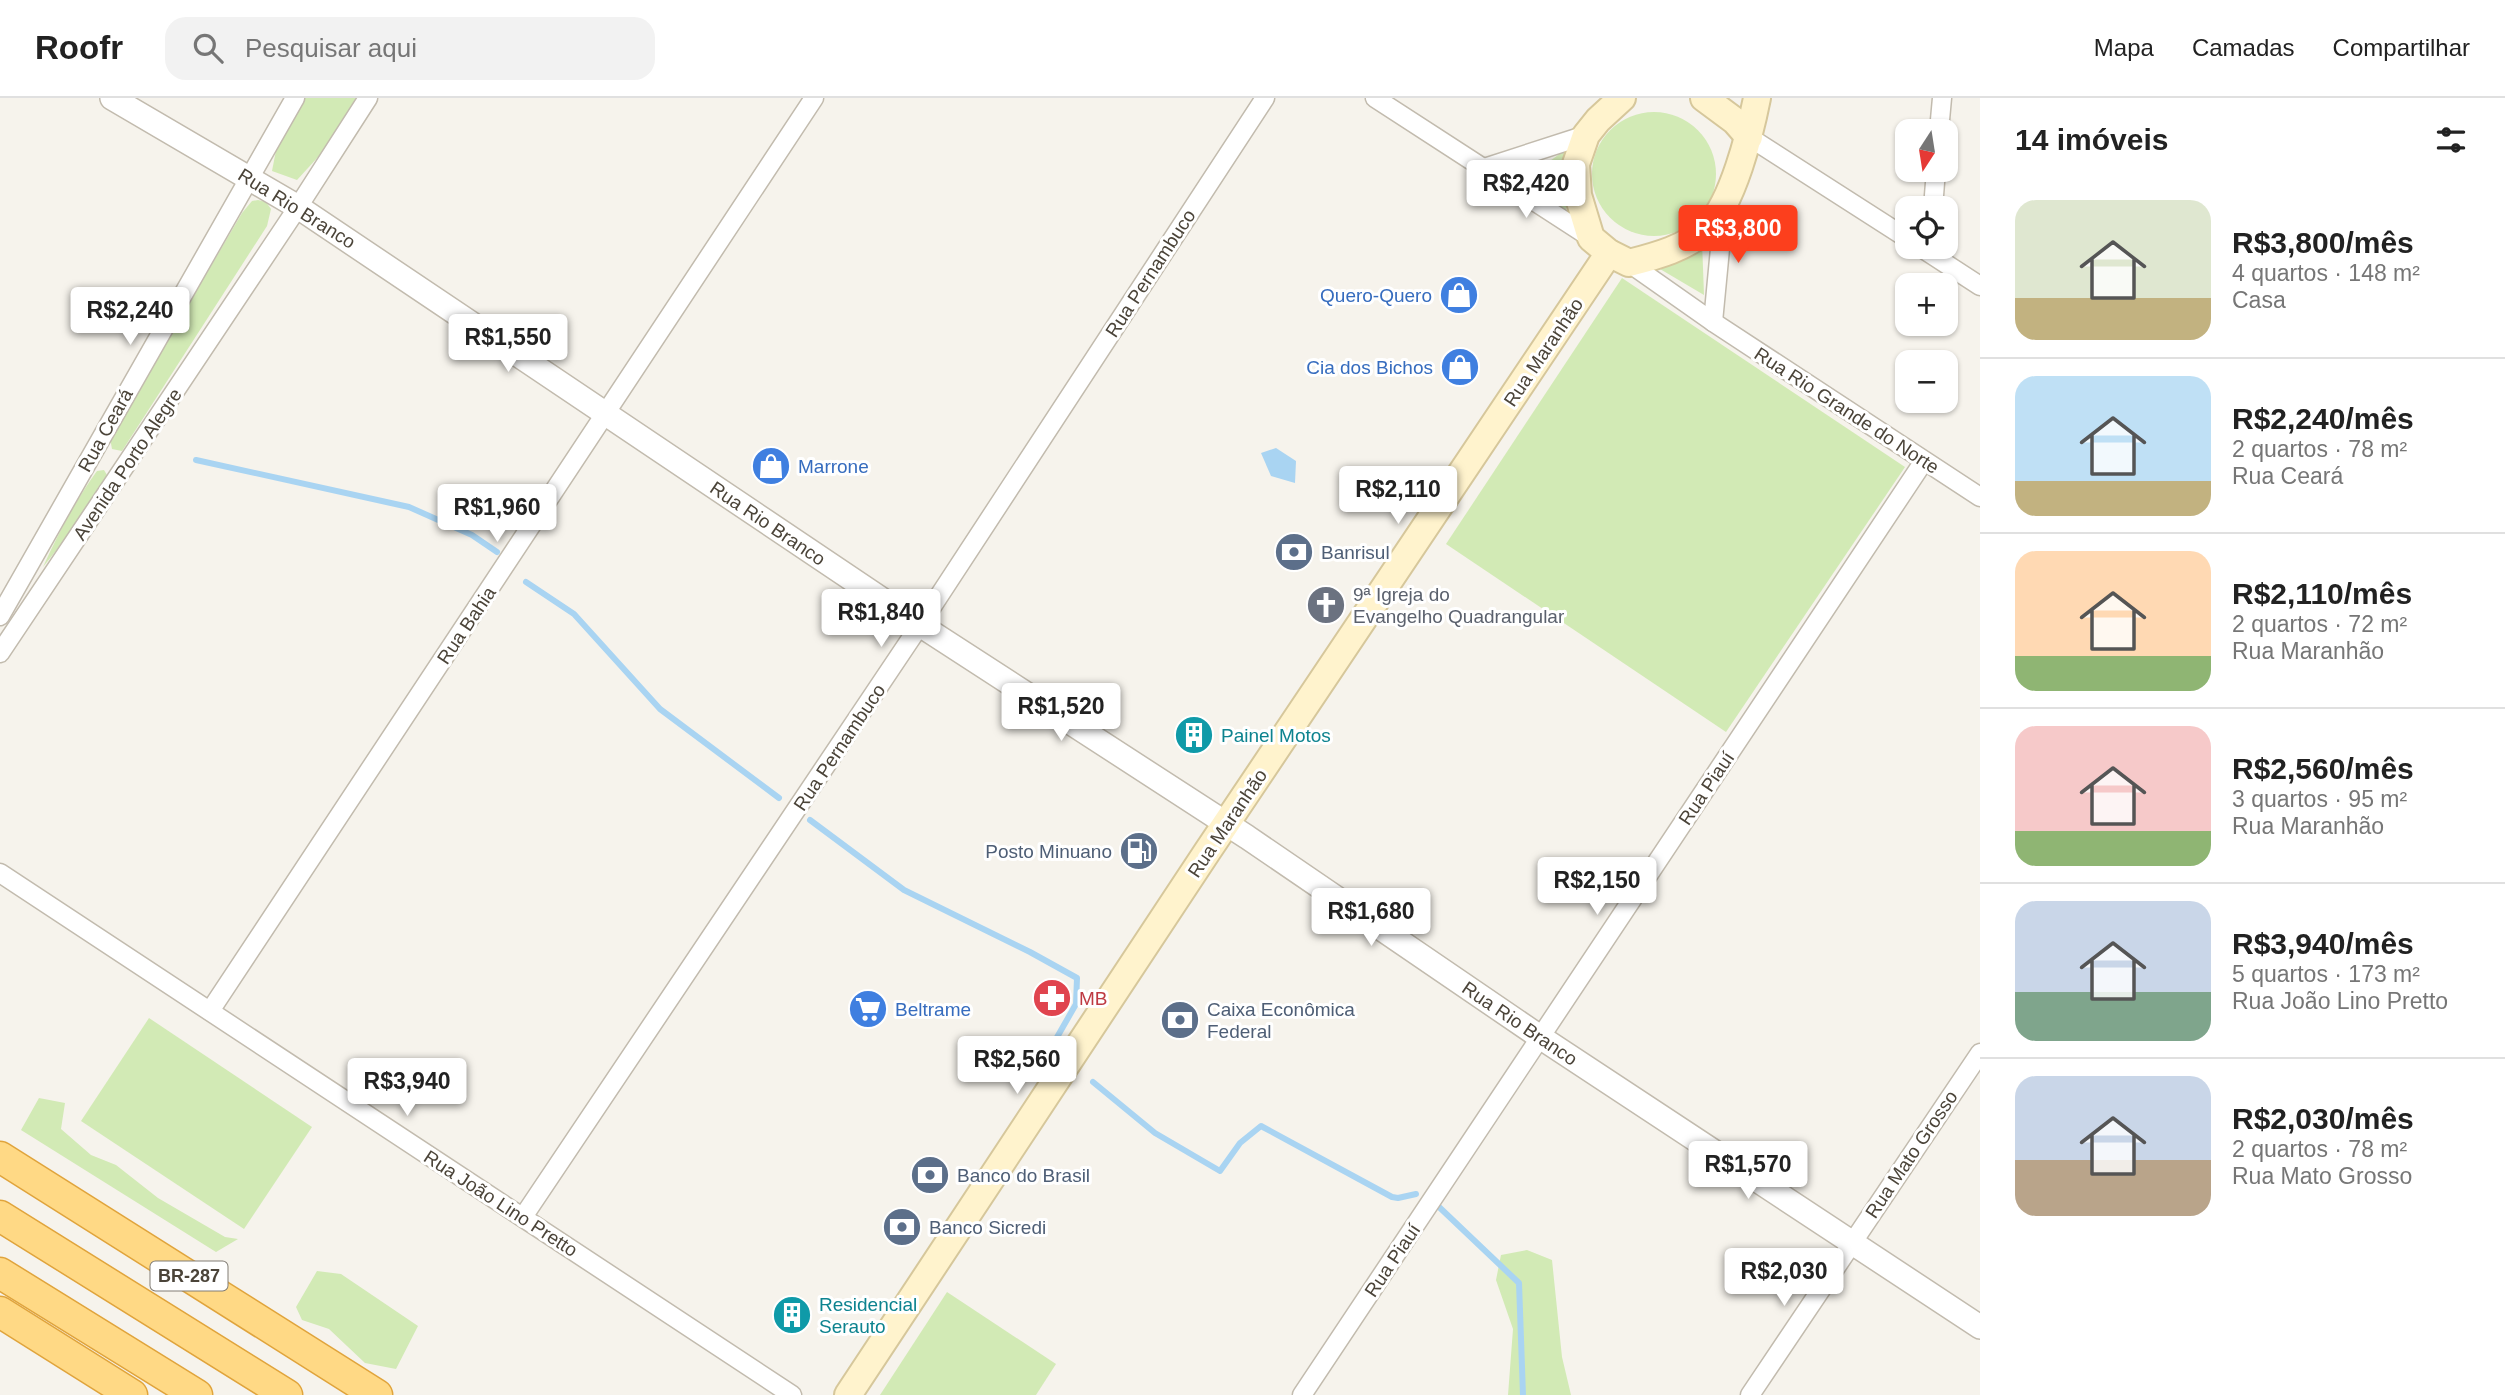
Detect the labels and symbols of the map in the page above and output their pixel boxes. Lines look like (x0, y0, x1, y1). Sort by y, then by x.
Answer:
north arrow (1895, 119, 1958, 182)
pin: R$2,420 (1461, 160, 1591, 220)
street label: Rua Rio Branco (234, 164, 359, 253)
street label: Rua Pernambuco (1101, 206, 1199, 341)
pin: R$3,800 (1673, 206, 1803, 265)
shop icon: Quero-Quero (1438, 274, 1480, 316)
place label: Quero-Quero (1320, 285, 1432, 306)
pin: R$2,240 (65, 288, 195, 347)
street label: Rua Maranhão (1500, 294, 1587, 410)
pin: R$1,550 (443, 314, 573, 374)
street label: Rua Rio Grande do Norte (1751, 343, 1943, 478)
shop icon: Cia dos Bichos (1439, 346, 1481, 388)
place label: Cia dos Bichos (1306, 357, 1433, 378)
street label: Avenida Porto Alegre (69, 385, 186, 544)
street label: Rua Ceará (74, 385, 137, 476)
shop icon: Marrone (750, 445, 792, 487)
place label: Marrone (798, 456, 869, 477)
pin: R$2,110 (1333, 466, 1463, 526)
street label: Rua Rio Branco (706, 477, 829, 570)
pin: R$1,960 (432, 484, 562, 544)
bank icon: Banrisul (1273, 531, 1315, 573)
place label: Banrisul (1321, 542, 1390, 563)
street label: Rua Bahia (433, 582, 500, 668)
church icon: 9ª Igreja do Evangelho Quadrangular (1305, 584, 1347, 626)
place label: 9ª Igreja do Evangelho Quadrangular (1353, 584, 1565, 627)
pin: R$1,840 (816, 589, 946, 649)
street label: Rua Pernambuco (789, 680, 889, 814)
pin: R$1,520 (996, 684, 1126, 743)
building icon: Painel Motos (1173, 714, 1215, 756)
place label: Painel Motos (1221, 725, 1331, 746)
street label: Rua Piauí (1674, 747, 1739, 829)
street label: Rua Maranhão (1184, 765, 1271, 881)
fuel station icon: Posto Minuano (1118, 830, 1160, 872)
place label: Posto Minuano (985, 841, 1112, 862)
pin: R$2,150 (1532, 858, 1662, 917)
pin: R$1,680 (1306, 888, 1436, 948)
pharmacy icon: MB (1031, 977, 1073, 1019)
street label: Rua Rio Branco (1458, 977, 1581, 1070)
supermarket icon: Beltrame (847, 988, 889, 1030)
place label: MB (1079, 988, 1108, 1009)
place label: Beltrame (895, 999, 971, 1020)
bank icon: Caixa Econômica Federal (1159, 999, 1201, 1041)
place label: Caixa Econômica Federal (1207, 999, 1355, 1042)
pin: R$2,560 (952, 1037, 1082, 1096)
pin: R$3,940 (342, 1058, 472, 1118)
street label: Rua Mato Grosso (1861, 1087, 1962, 1222)
pin: R$1,570 (1683, 1142, 1813, 1201)
street label: Rua João Lino Pretto (420, 1146, 581, 1261)
bank icon: Banco do Brasil (909, 1154, 951, 1196)
place label: Banco do Brasil (957, 1165, 1090, 1186)
bank icon: Banco Sicredi (881, 1206, 923, 1248)
place label: Banco Sicredi (929, 1217, 1046, 1238)
street label: Rua Piauí (1360, 1219, 1425, 1301)
pin: R$2,030 (1719, 1248, 1849, 1308)
road number: BR-287 (150, 1261, 228, 1290)
building icon: Residencial Serauto (771, 1294, 813, 1336)
place label: Residencial Serauto (819, 1294, 917, 1337)

